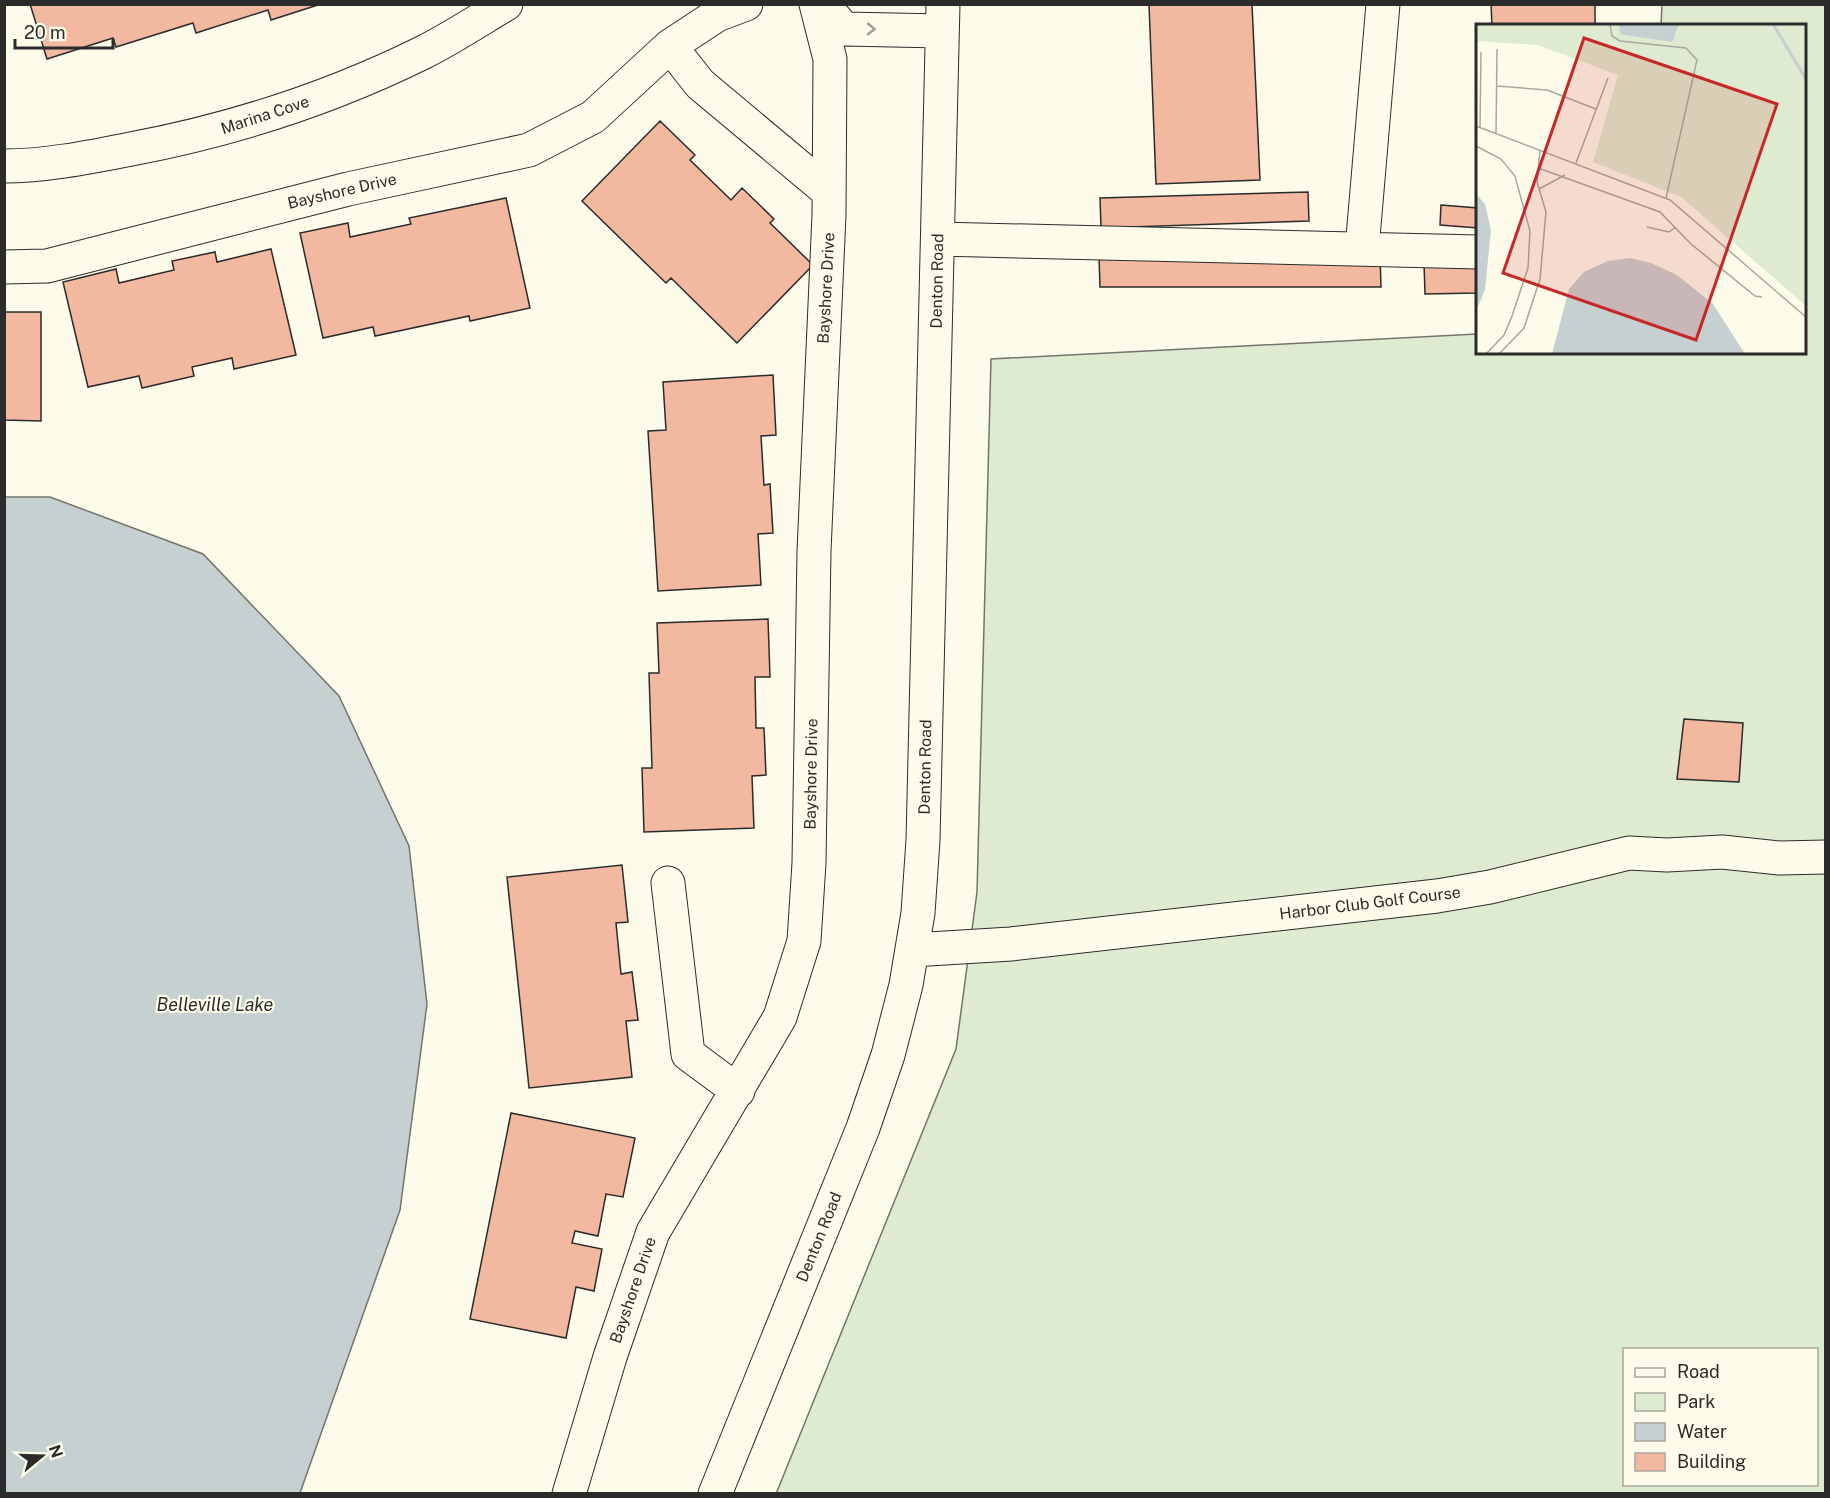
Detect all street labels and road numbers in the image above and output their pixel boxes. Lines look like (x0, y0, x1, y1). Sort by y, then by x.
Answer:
street label: Marina Cove (218, 92, 312, 138)
street label: Bayshore Drive (286, 169, 398, 213)
street label: Bayshore Drive (814, 232, 838, 344)
street label: Denton Road (927, 233, 947, 329)
street label: Bayshore Drive (801, 718, 821, 830)
street label: Denton Road (915, 719, 935, 815)
street label: Harbor Club Golf Course (1278, 882, 1462, 924)
street label: Denton Road (792, 1189, 846, 1285)
street label: Bayshore Drive (606, 1234, 660, 1346)

